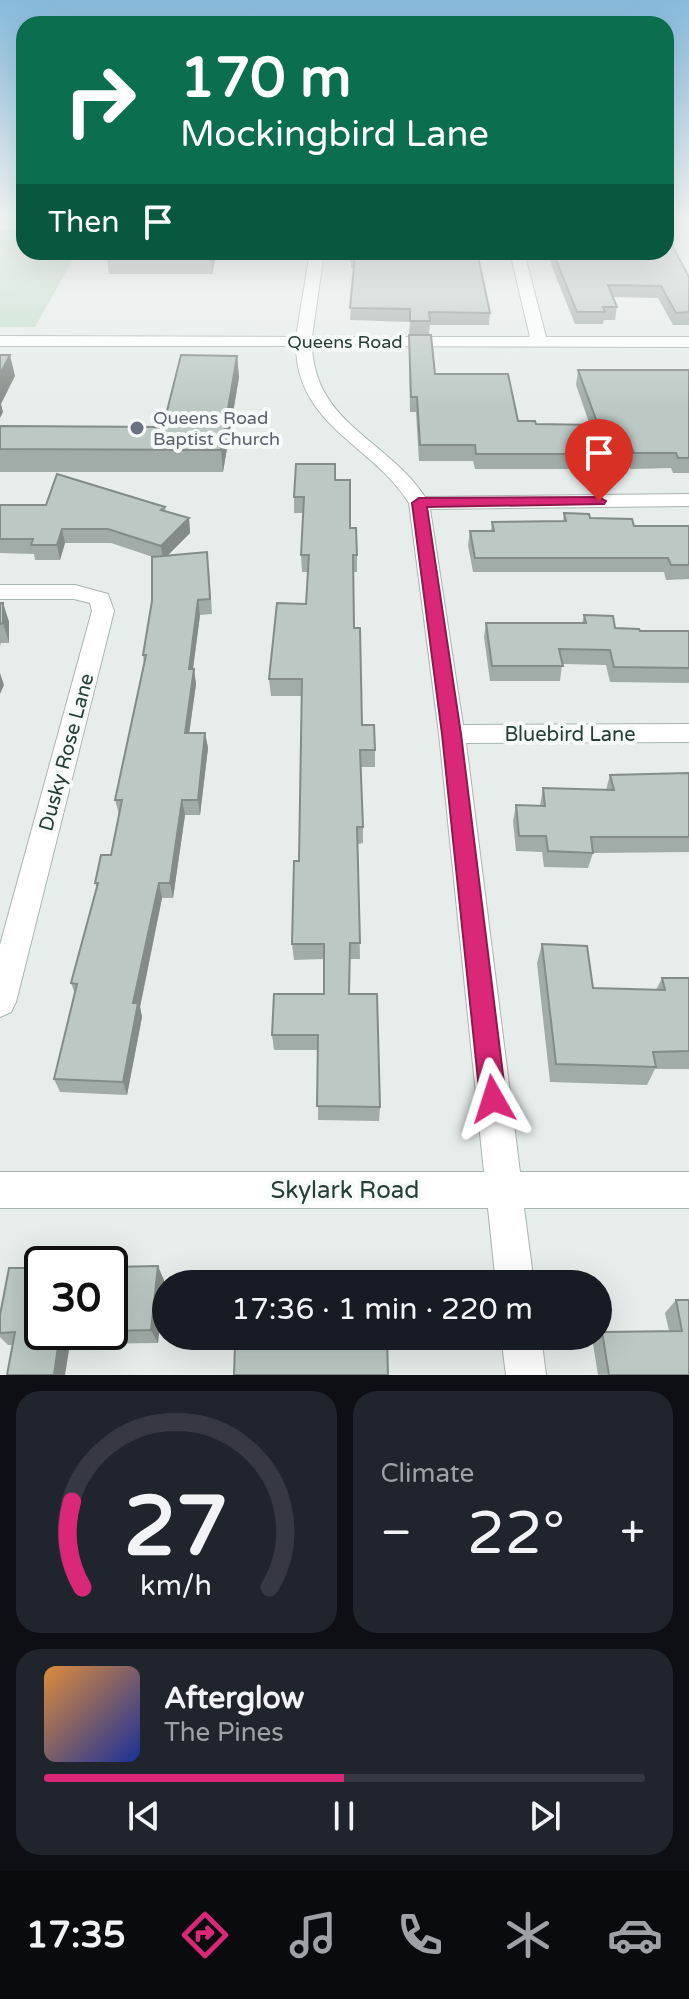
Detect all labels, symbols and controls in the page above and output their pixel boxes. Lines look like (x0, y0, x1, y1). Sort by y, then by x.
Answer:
text: 170 m (180, 45, 351, 112)
icon: right (48, 48, 152, 152)
text: Mockingbird Lane (180, 113, 489, 156)
icon: arrive (136, 200, 180, 244)
text: Then (48, 204, 120, 241)
street label: Queens Road (287, 331, 403, 353)
place label: Queens Road Baptist Church (153, 407, 280, 450)
marker: Queens Road Baptist Church (128, 419, 146, 437)
pin (565, 419, 633, 501)
icon: arrive (577, 431, 621, 475)
street label: Dusky Rose Lane (34, 671, 100, 834)
street label: Bluebird Lane (504, 723, 636, 747)
position arrow (451, 1057, 535, 1141)
street label: Skylark Road (271, 1176, 419, 1205)
speed limit sign: 30 (24, 1246, 128, 1350)
text: 17:36 · 1 min · 220 m (231, 1291, 533, 1328)
text: Climate (381, 1458, 474, 1489)
text: 27 (124, 1478, 228, 1578)
text: 22° (467, 1498, 565, 1570)
text: − (381, 1507, 412, 1560)
text: + (620, 1507, 645, 1560)
text: km/h (140, 1569, 212, 1603)
text: Afterglow (164, 1680, 304, 1717)
text: The Pines (164, 1717, 284, 1748)
icon: previous (122, 1794, 166, 1838)
icon: pause (322, 1794, 366, 1838)
icon: next (523, 1794, 567, 1838)
icon: directions (177, 1907, 233, 1963)
icon: music (285, 1907, 341, 1963)
icon: phone (392, 1907, 448, 1963)
icon: climate (500, 1907, 556, 1963)
icon: car (607, 1907, 663, 1963)
text: 17:35 (26, 1914, 126, 1957)

